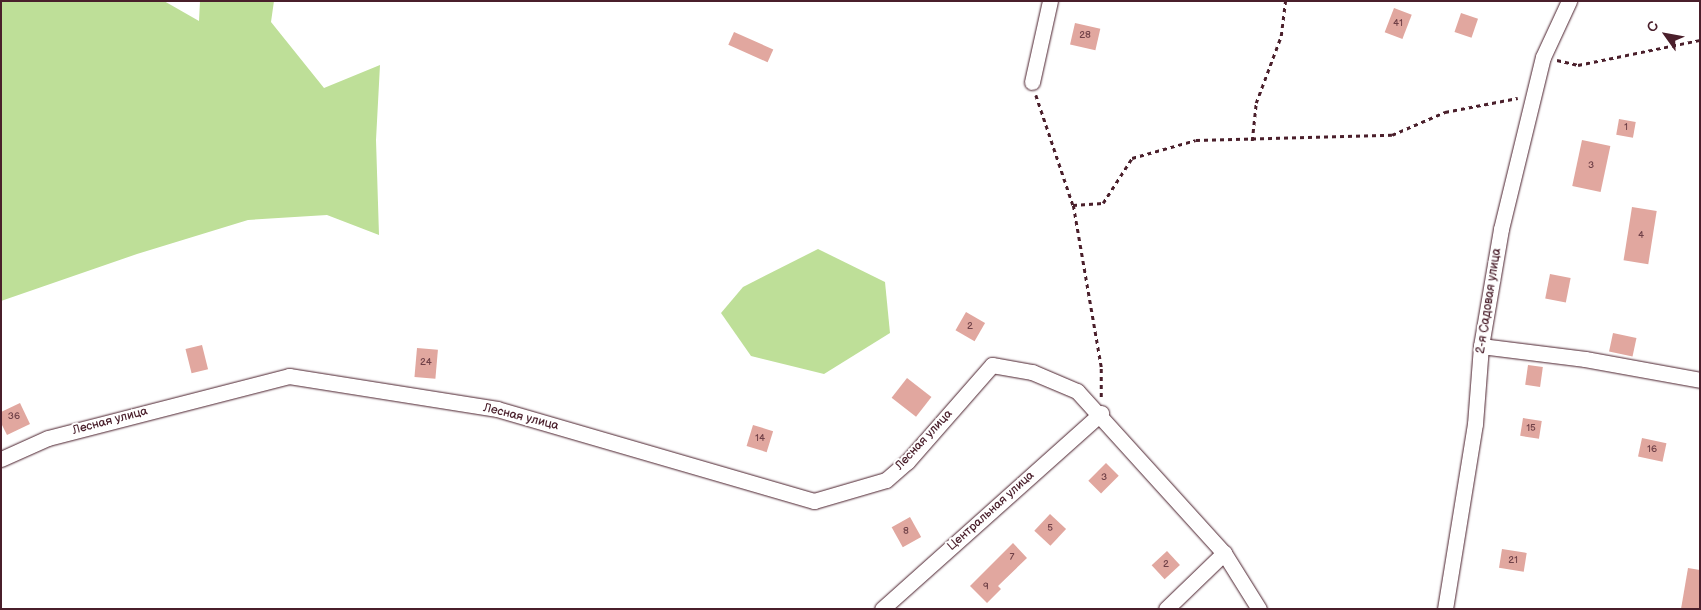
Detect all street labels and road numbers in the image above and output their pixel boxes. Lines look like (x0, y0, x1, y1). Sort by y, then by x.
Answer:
street label: 2-я Садовая улица (1474, 247, 1504, 355)
street label: Лесная улица (482, 401, 560, 433)
street label: Лесная улица (71, 404, 149, 438)
street label: Лесная улица (892, 407, 956, 473)
street label: Центральная улица (945, 468, 1037, 554)

